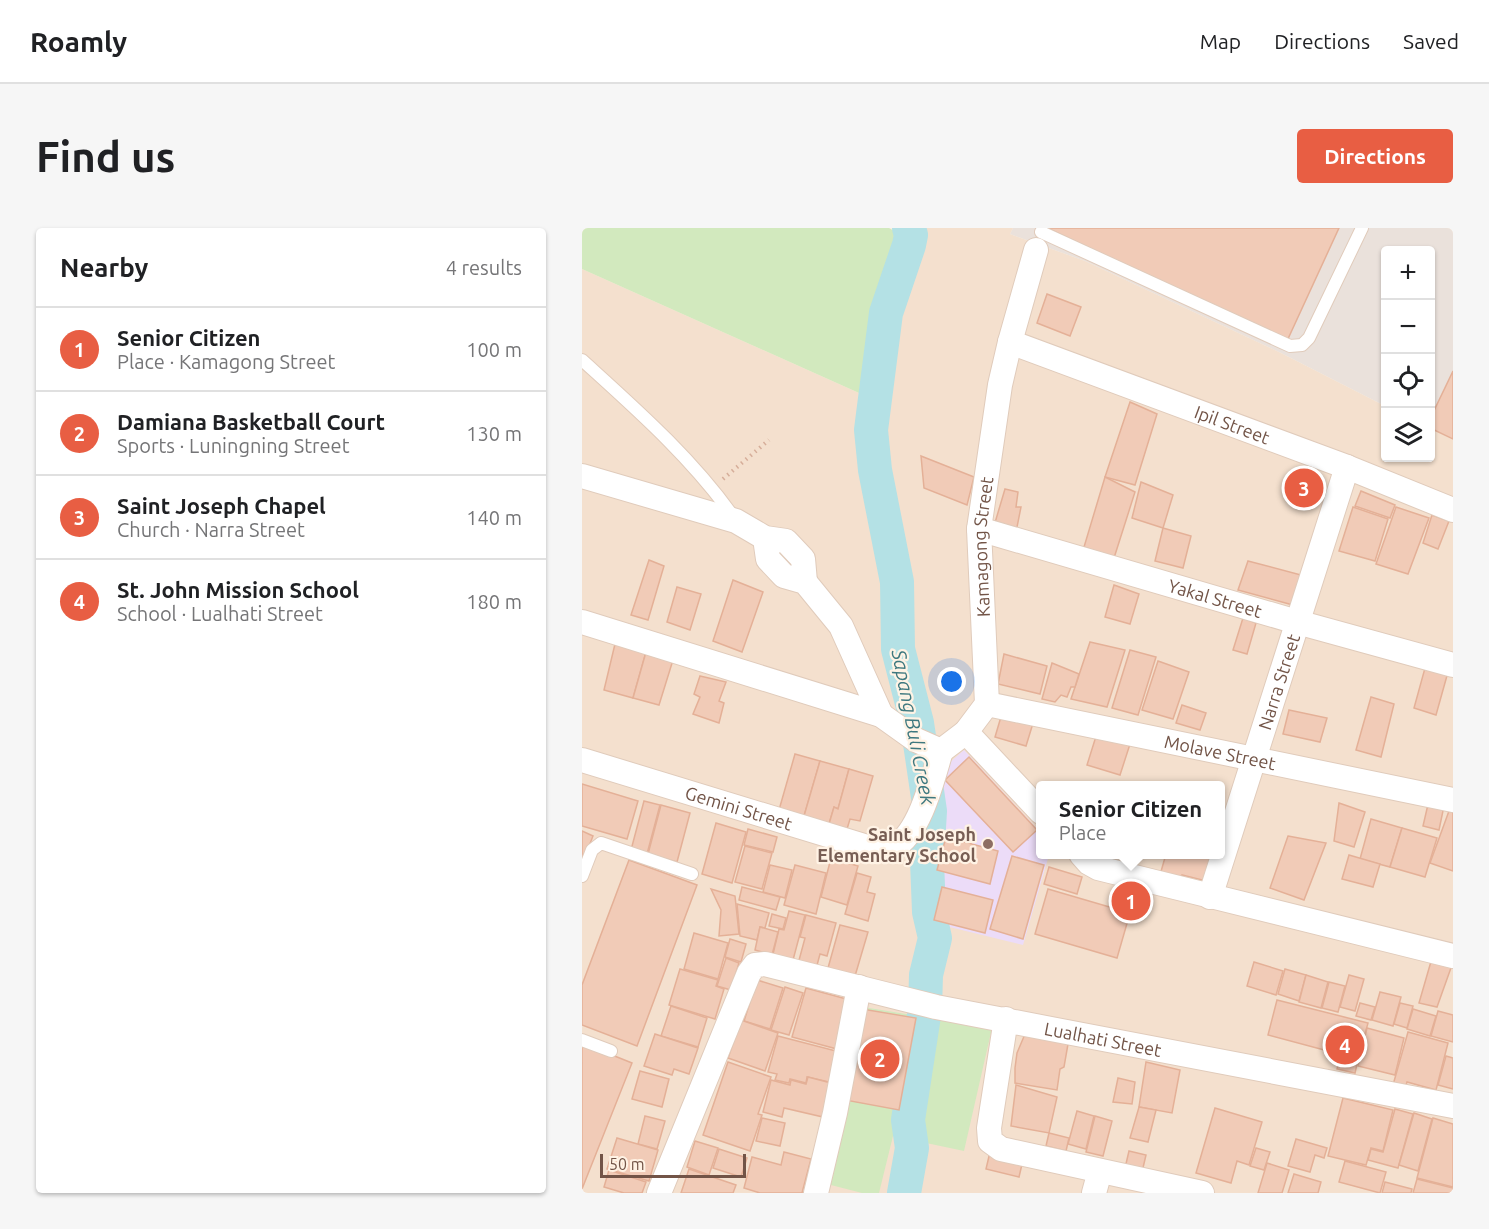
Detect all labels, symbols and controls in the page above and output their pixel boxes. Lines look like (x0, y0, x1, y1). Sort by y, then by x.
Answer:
text: Roamly (30, 26, 127, 57)
text: Map (1200, 29, 1241, 53)
text: Directions (1274, 29, 1370, 53)
text: Saved (1403, 29, 1459, 53)
button: Directions (1297, 129, 1453, 183)
text: Find us (36, 133, 175, 180)
map controls (1381, 246, 1435, 462)
button: + (1381, 246, 1435, 300)
text: Nearby (60, 253, 148, 282)
text: 4 results (446, 256, 522, 279)
button: − (1381, 300, 1435, 354)
text: Senior Citizen (117, 325, 260, 350)
text: 1 (74, 338, 85, 361)
text: 100 m (466, 338, 522, 361)
text: Place · Kamagong Street (117, 350, 335, 373)
button: locate (1381, 354, 1435, 408)
street label: Ipil Street (1192, 401, 1273, 447)
button: layers (1381, 408, 1435, 462)
text: Damiana Basketball Court (117, 409, 385, 434)
text: 2 (74, 422, 85, 445)
text: 130 m (466, 422, 522, 445)
text: Sports · Luningning Street (117, 434, 350, 457)
pin: 3 (1284, 466, 1324, 510)
street label: Kamagong Street (969, 475, 997, 617)
text: Saint Joseph Chapel (117, 493, 326, 518)
text: 3 (74, 506, 85, 529)
text: 140 m (466, 506, 522, 529)
text: Church · Narra Street (117, 518, 305, 541)
street label: Yakal Street (1166, 575, 1264, 621)
text: St. John Mission School (117, 577, 359, 602)
text: 4 (74, 590, 85, 613)
text: 180 m (466, 590, 522, 613)
text: School · Lualhati Street (117, 602, 323, 625)
street label: Narra Street (1254, 631, 1303, 732)
water label: Sapang Buli Creek (887, 646, 940, 807)
your location (937, 667, 966, 696)
street label: Molave Street (1163, 731, 1278, 773)
popup (1036, 781, 1225, 859)
street label: Gemini Street (683, 782, 795, 834)
text: Senior Citizen (1059, 796, 1202, 821)
text: Place (1059, 821, 1107, 844)
place label: Saint Joseph Elementary School (817, 824, 977, 865)
marker: Saint Joseph Elementary School (981, 837, 995, 851)
pin: 1 (1112, 878, 1150, 924)
street label: Lualhati Street (1043, 1018, 1163, 1060)
pin: 4 (1326, 1022, 1365, 1068)
pin: 2 (860, 1036, 900, 1082)
scale bar (600, 1151, 746, 1178)
text: 50 m (609, 1155, 645, 1173)

